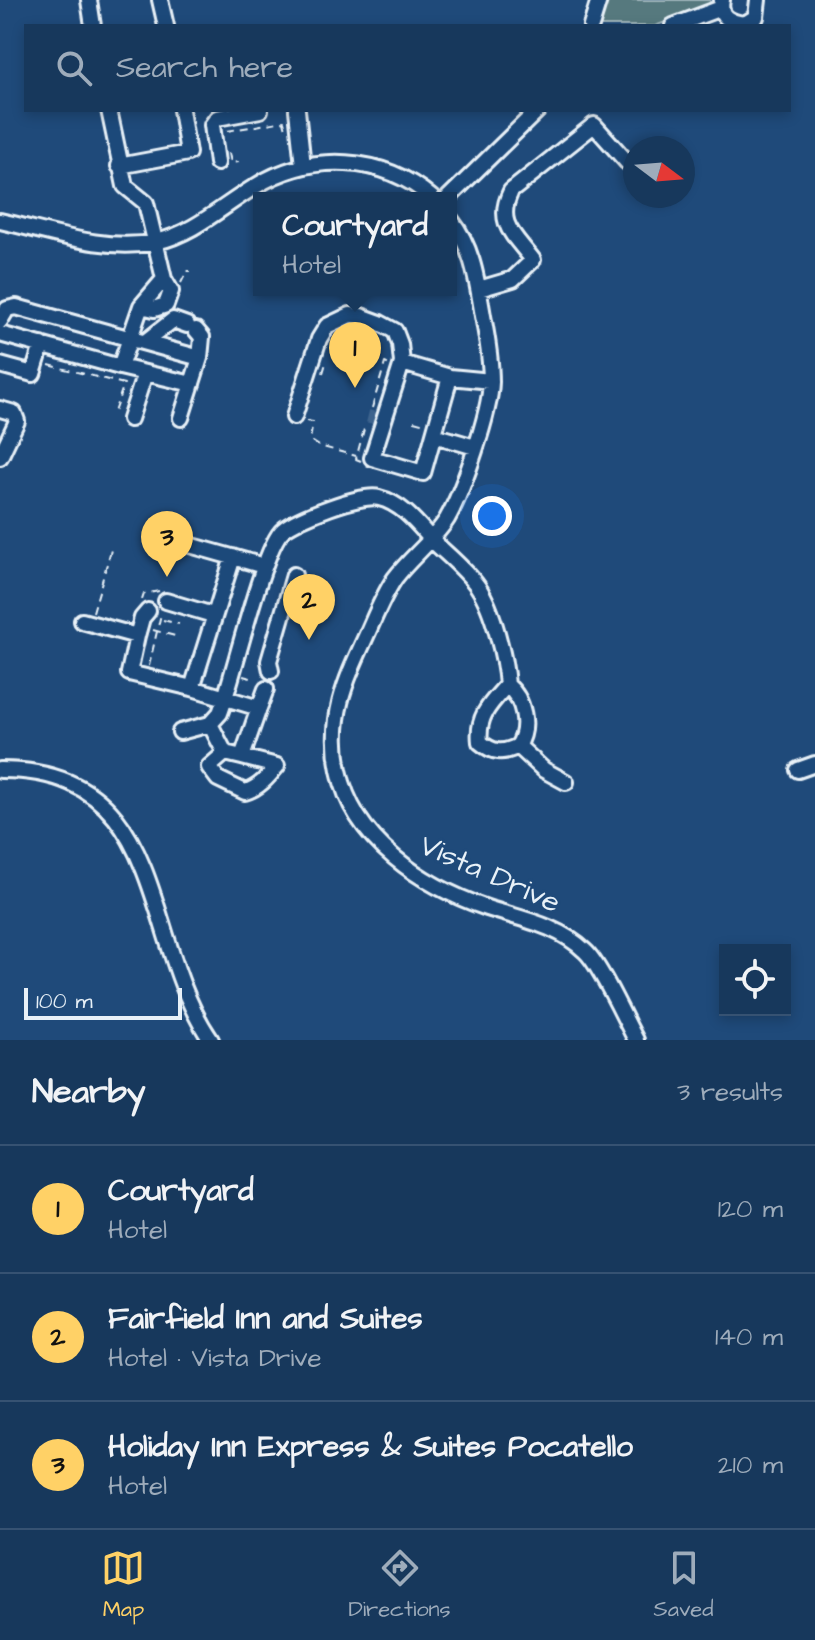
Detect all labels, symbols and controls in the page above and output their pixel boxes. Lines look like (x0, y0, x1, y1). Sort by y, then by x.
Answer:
search box (24, 24, 791, 112)
icon: search (52, 46, 96, 90)
text: Search here (116, 47, 293, 89)
north arrow (623, 136, 695, 208)
popup (253, 192, 457, 296)
text: Courtyard (282, 205, 428, 247)
text: Hotel (282, 247, 341, 283)
pin: 1 (329, 322, 381, 388)
your location (472, 496, 512, 536)
pin: 3 (141, 511, 193, 577)
pin: 2 (283, 574, 335, 640)
street label: Vista Drive (413, 824, 567, 924)
map controls (719, 944, 791, 1016)
button: locate (719, 944, 791, 1016)
scale bar (24, 984, 182, 1020)
text: 100 m (36, 986, 93, 1017)
text: Nearby (32, 1068, 146, 1116)
text: 3 results (677, 1074, 783, 1110)
text: Courtyard (108, 1170, 254, 1212)
text: 1 (56, 1191, 60, 1227)
text: 120 m (718, 1191, 783, 1227)
text: Hotel (108, 1212, 167, 1248)
text: Fairfield Inn and Suites (108, 1298, 423, 1340)
text: 2 (51, 1319, 65, 1355)
text: 140 m (715, 1319, 783, 1355)
text: Hotel · Vista Drive (108, 1340, 322, 1376)
text: Holiday Inn Express & Suites Pocatello (108, 1426, 633, 1468)
text: 3 (51, 1447, 65, 1483)
text: 210 m (718, 1447, 783, 1483)
text: Hotel (108, 1468, 167, 1504)
tab: Map (101, 1546, 145, 1625)
tab: Directions (348, 1546, 451, 1625)
tab: Saved (654, 1546, 714, 1625)

